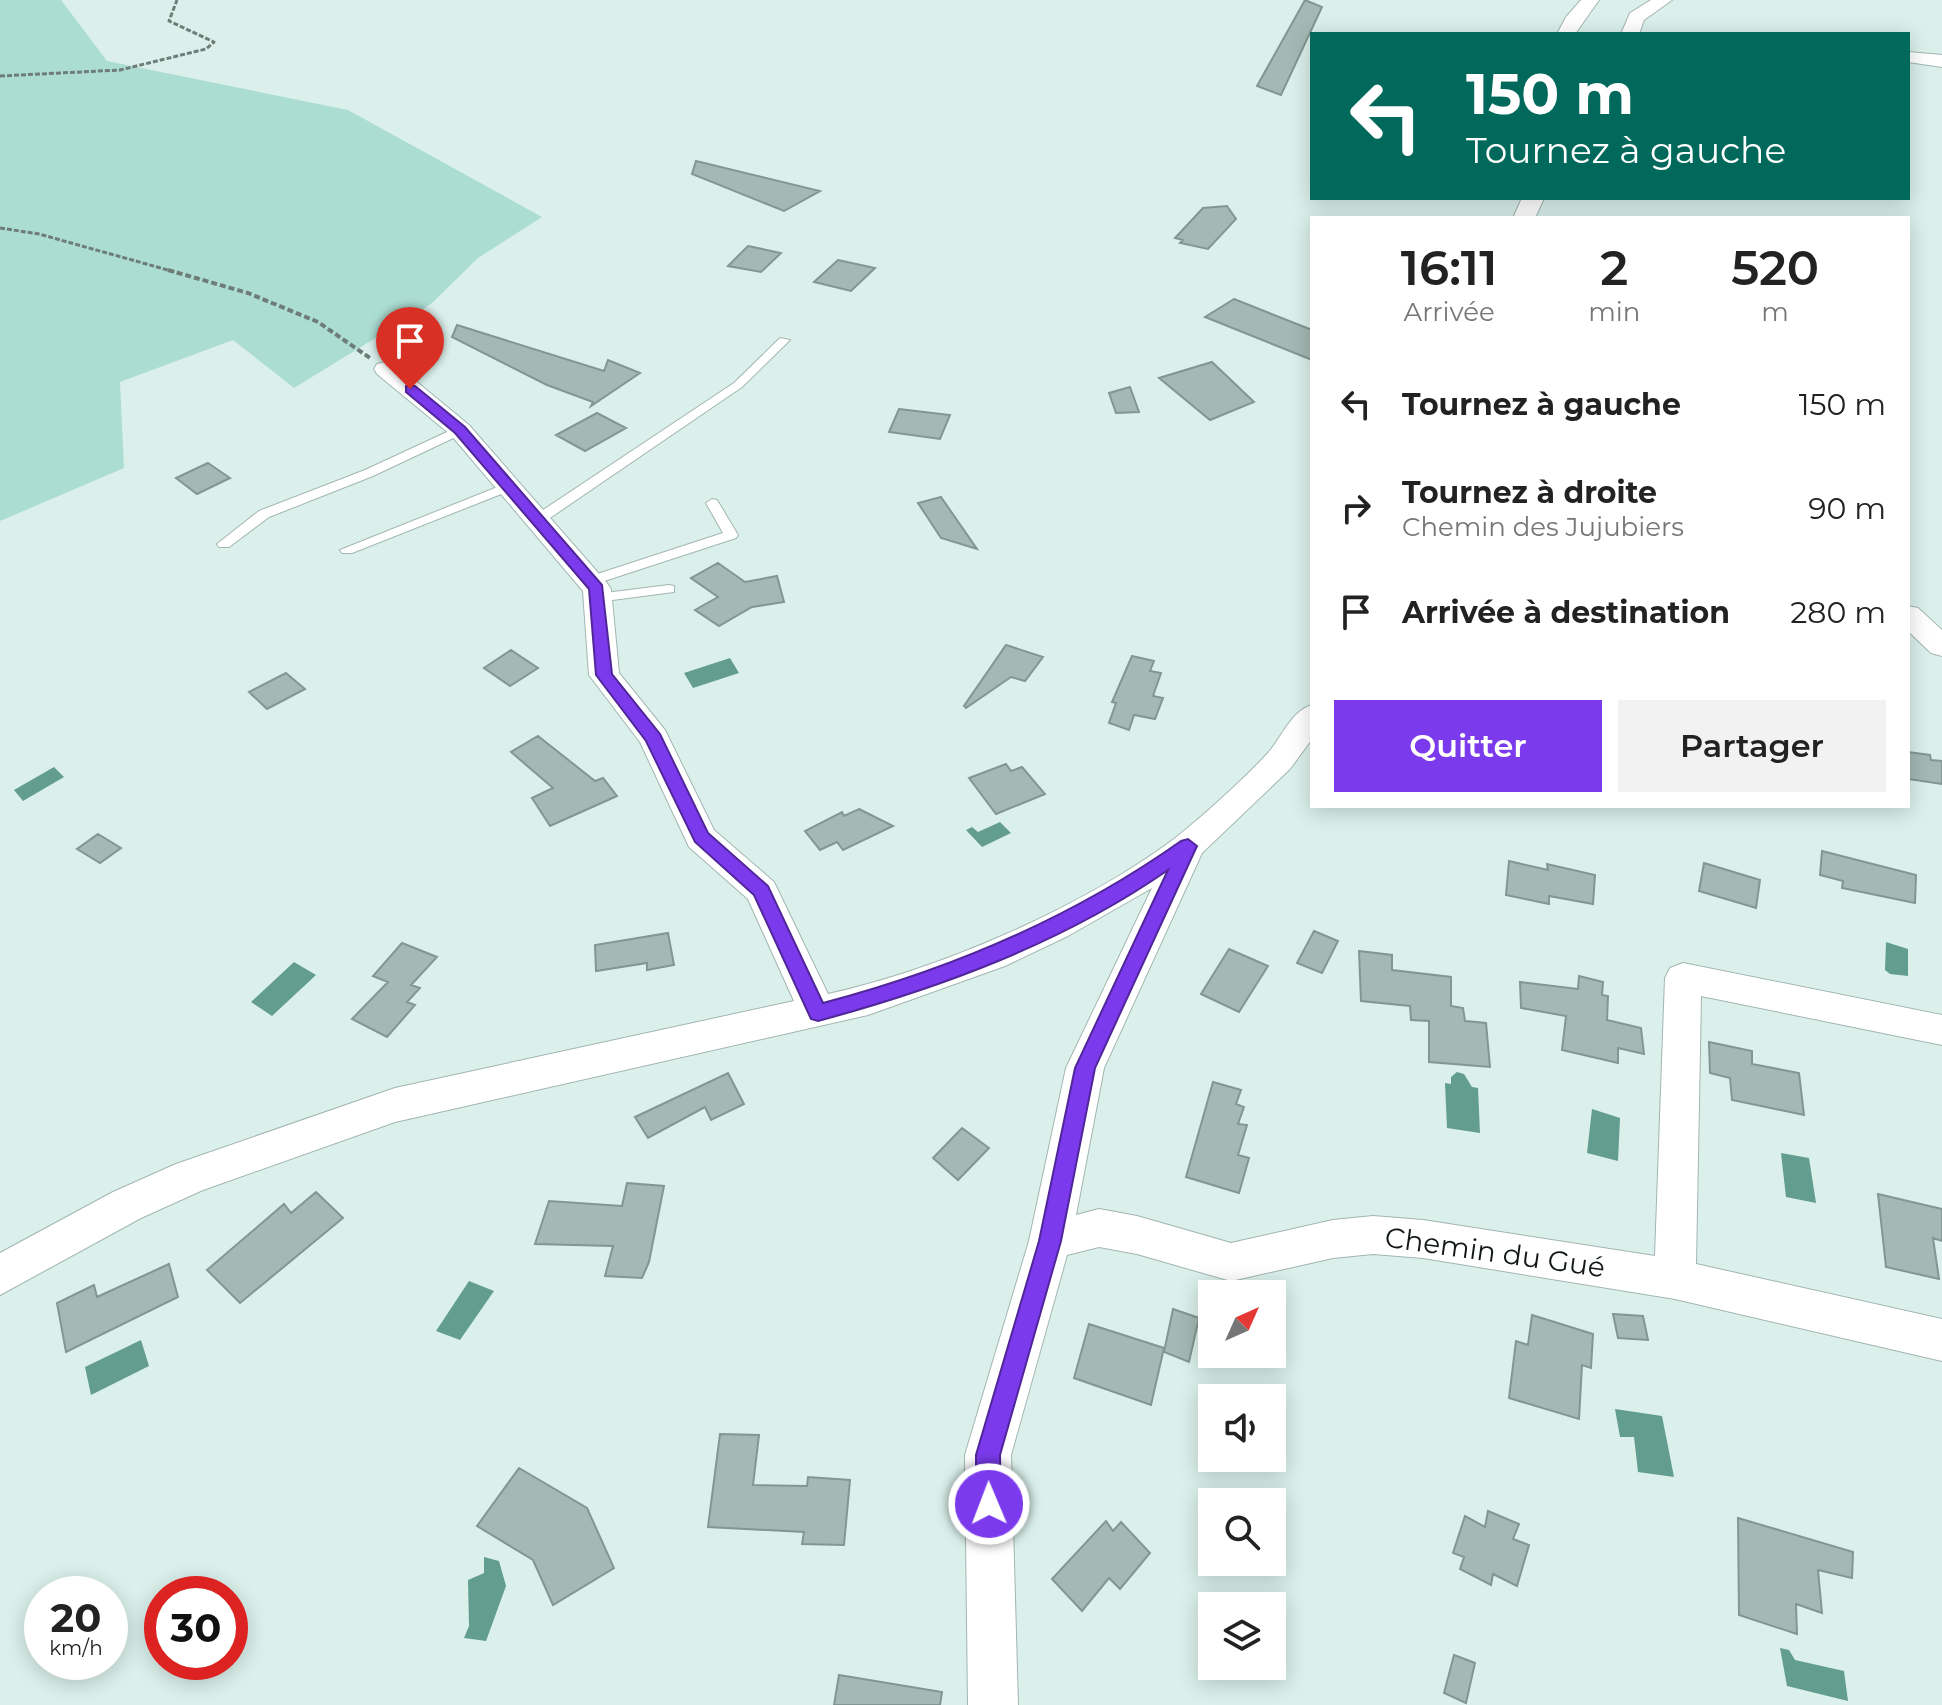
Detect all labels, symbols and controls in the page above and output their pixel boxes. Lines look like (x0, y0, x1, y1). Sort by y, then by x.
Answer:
text: 150 m (1466, 60, 1634, 128)
icon: left (1334, 64, 1438, 168)
text: Tournez à gauche (1466, 128, 1786, 172)
text: 16:11 (1401, 239, 1497, 297)
text: 2 (1600, 239, 1628, 297)
text: 520 (1731, 239, 1819, 297)
text: Arrivée (1404, 296, 1495, 328)
text: min (1588, 296, 1640, 328)
text: m (1761, 296, 1789, 328)
pin (376, 307, 444, 389)
icon: arrive (388, 319, 432, 363)
icon: left (1334, 382, 1378, 426)
text: Tournez à gauche (1402, 386, 1681, 423)
text: 150 m (1799, 386, 1886, 423)
text: Tournez à droite (1402, 474, 1657, 511)
icon: right (1334, 486, 1378, 530)
text: 90 m (1808, 490, 1886, 527)
text: Chemin des Jujubiers (1402, 511, 1684, 543)
icon: arrive (1334, 590, 1378, 634)
text: Arrivée à destination (1402, 594, 1730, 631)
text: 280 m (1790, 594, 1886, 631)
button: Quitter (1334, 700, 1602, 792)
button: Partager (1618, 700, 1886, 792)
street label: Chemin du Gué (1383, 1220, 1607, 1284)
north arrow (1198, 1280, 1286, 1368)
map controls (1198, 1280, 1286, 1680)
button: sound (1198, 1384, 1286, 1472)
position arrow (947, 1462, 1031, 1546)
button: search (1198, 1488, 1286, 1576)
speed limit sign: 30 (144, 1576, 248, 1680)
button: layers (1198, 1592, 1286, 1680)
text: 20 (51, 1593, 101, 1642)
text: km/h (49, 1636, 103, 1660)

